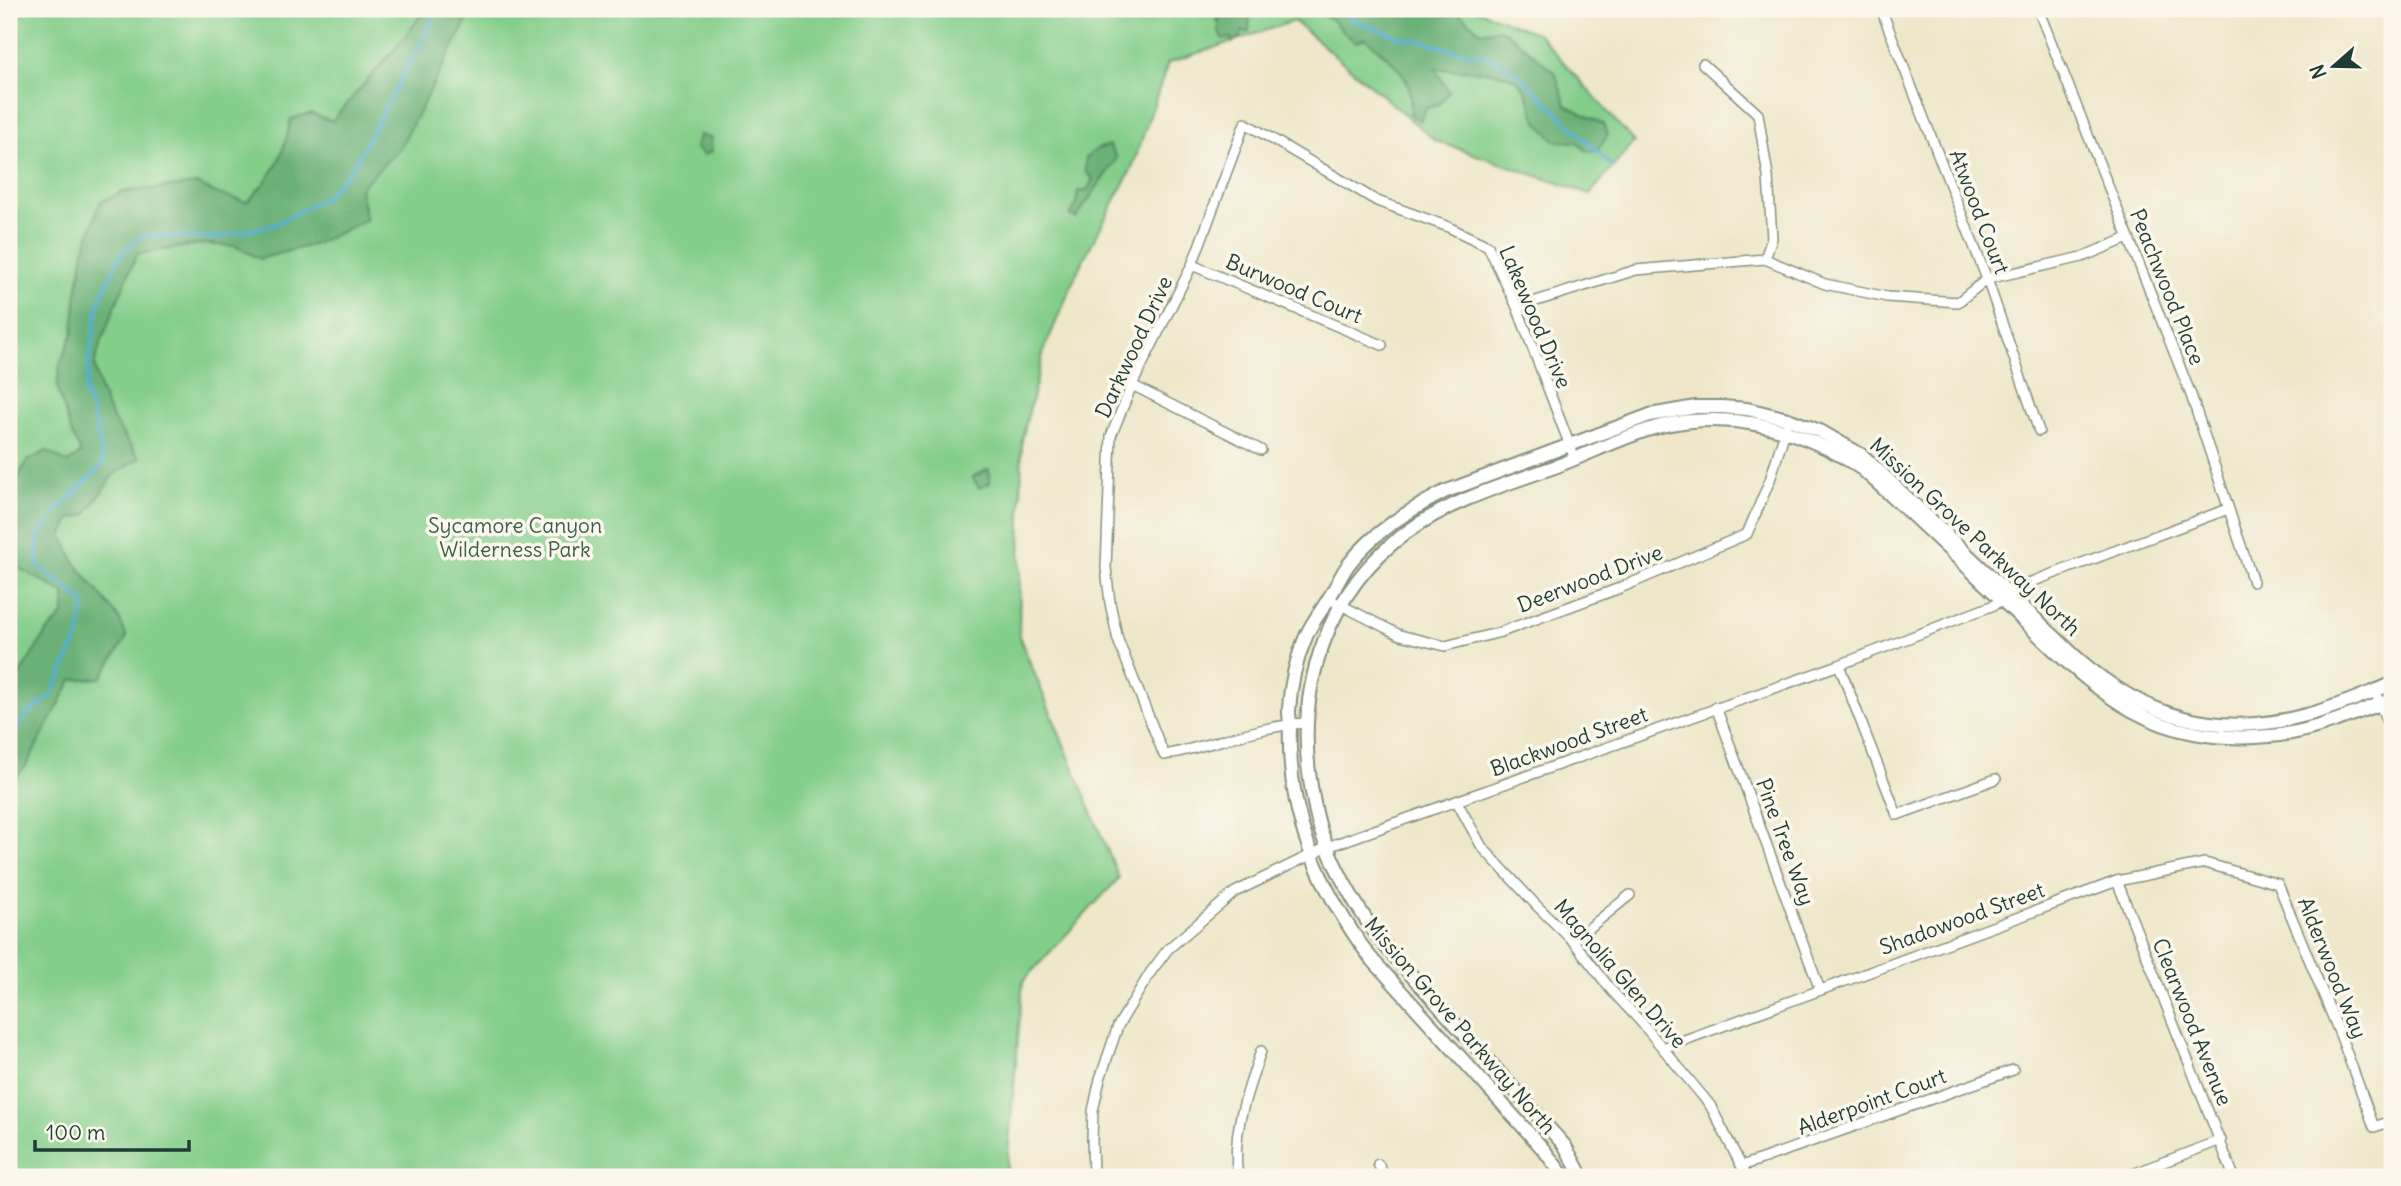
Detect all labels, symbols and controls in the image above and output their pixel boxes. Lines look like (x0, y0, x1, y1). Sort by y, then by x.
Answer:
north arrow (2300, 32, 2370, 102)
text: N (2305, 62, 2332, 82)
street label: Atwood Court (1943, 146, 2016, 278)
street label: Peachwood Place (2124, 205, 2211, 369)
street label: Lakewood Drive (1493, 241, 1578, 392)
street label: Burwood Court (1222, 248, 1366, 329)
street label: Darkwood Drive (1089, 272, 1178, 422)
street label: Mission Grove Parkway North (1864, 432, 2087, 642)
park label: Sycamore Canyon Wilderness Park (428, 512, 602, 563)
street label: Deerwood Drive (1513, 538, 1666, 619)
street label: Blackwood Street (1487, 701, 1651, 782)
street label: Pine Tree Way (1750, 775, 1821, 909)
street label: Shadowood Street (1876, 876, 2048, 961)
street label: Alderwood Way (2292, 893, 2373, 1042)
street label: Magnolia Glen Drive (1548, 894, 1693, 1054)
street label: Mission Grove Parkway North (1359, 912, 1562, 1140)
street label: Clearwood Avenue (2147, 934, 2238, 1110)
street label: Alderpoint Court (1794, 1062, 1950, 1141)
scale bar (35, 1109, 189, 1153)
text: 100 m (46, 1119, 105, 1146)

